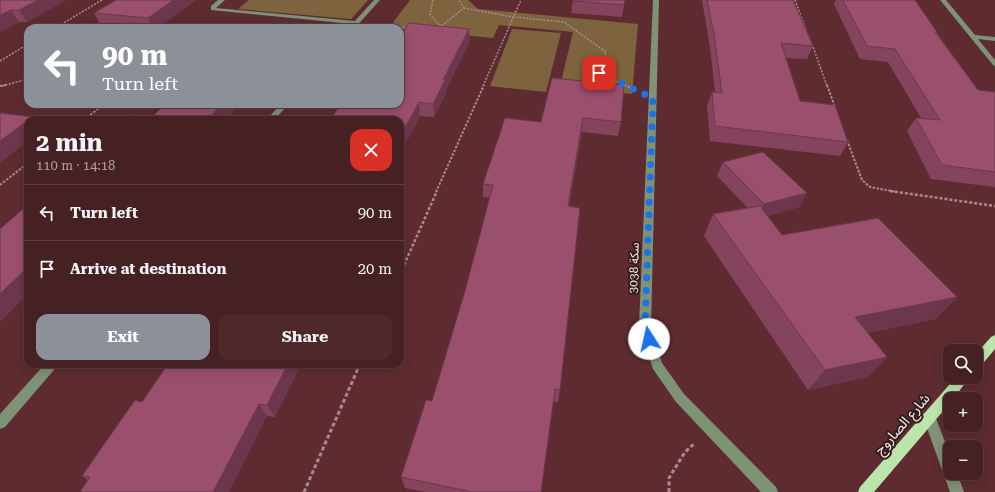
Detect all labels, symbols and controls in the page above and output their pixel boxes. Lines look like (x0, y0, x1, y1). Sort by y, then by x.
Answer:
text: 90 m (102, 39, 167, 72)
icon: left (36, 40, 88, 92)
pin (582, 56, 616, 90)
icon: arrive (588, 62, 610, 84)
text: Turn left (102, 73, 178, 94)
text: 2 min (36, 129, 103, 157)
button: close (350, 129, 392, 171)
text: 110 m · 14:18 (36, 158, 115, 173)
icon: left (36, 202, 58, 224)
text: Turn left (70, 204, 138, 222)
text: 90 m (358, 204, 392, 222)
street label: سكة 3038 (626, 242, 642, 294)
icon: arrive (36, 258, 58, 280)
text: Arrive at destination (70, 260, 226, 278)
text: 20 m (358, 260, 392, 278)
button: Exit (36, 314, 210, 360)
button: Share (218, 314, 392, 360)
position arrow (628, 318, 670, 360)
map controls (943, 344, 983, 480)
button: search (943, 344, 983, 384)
street label: شارع الصاروج (871, 390, 935, 460)
button: + (943, 392, 983, 432)
button: − (943, 440, 983, 480)

